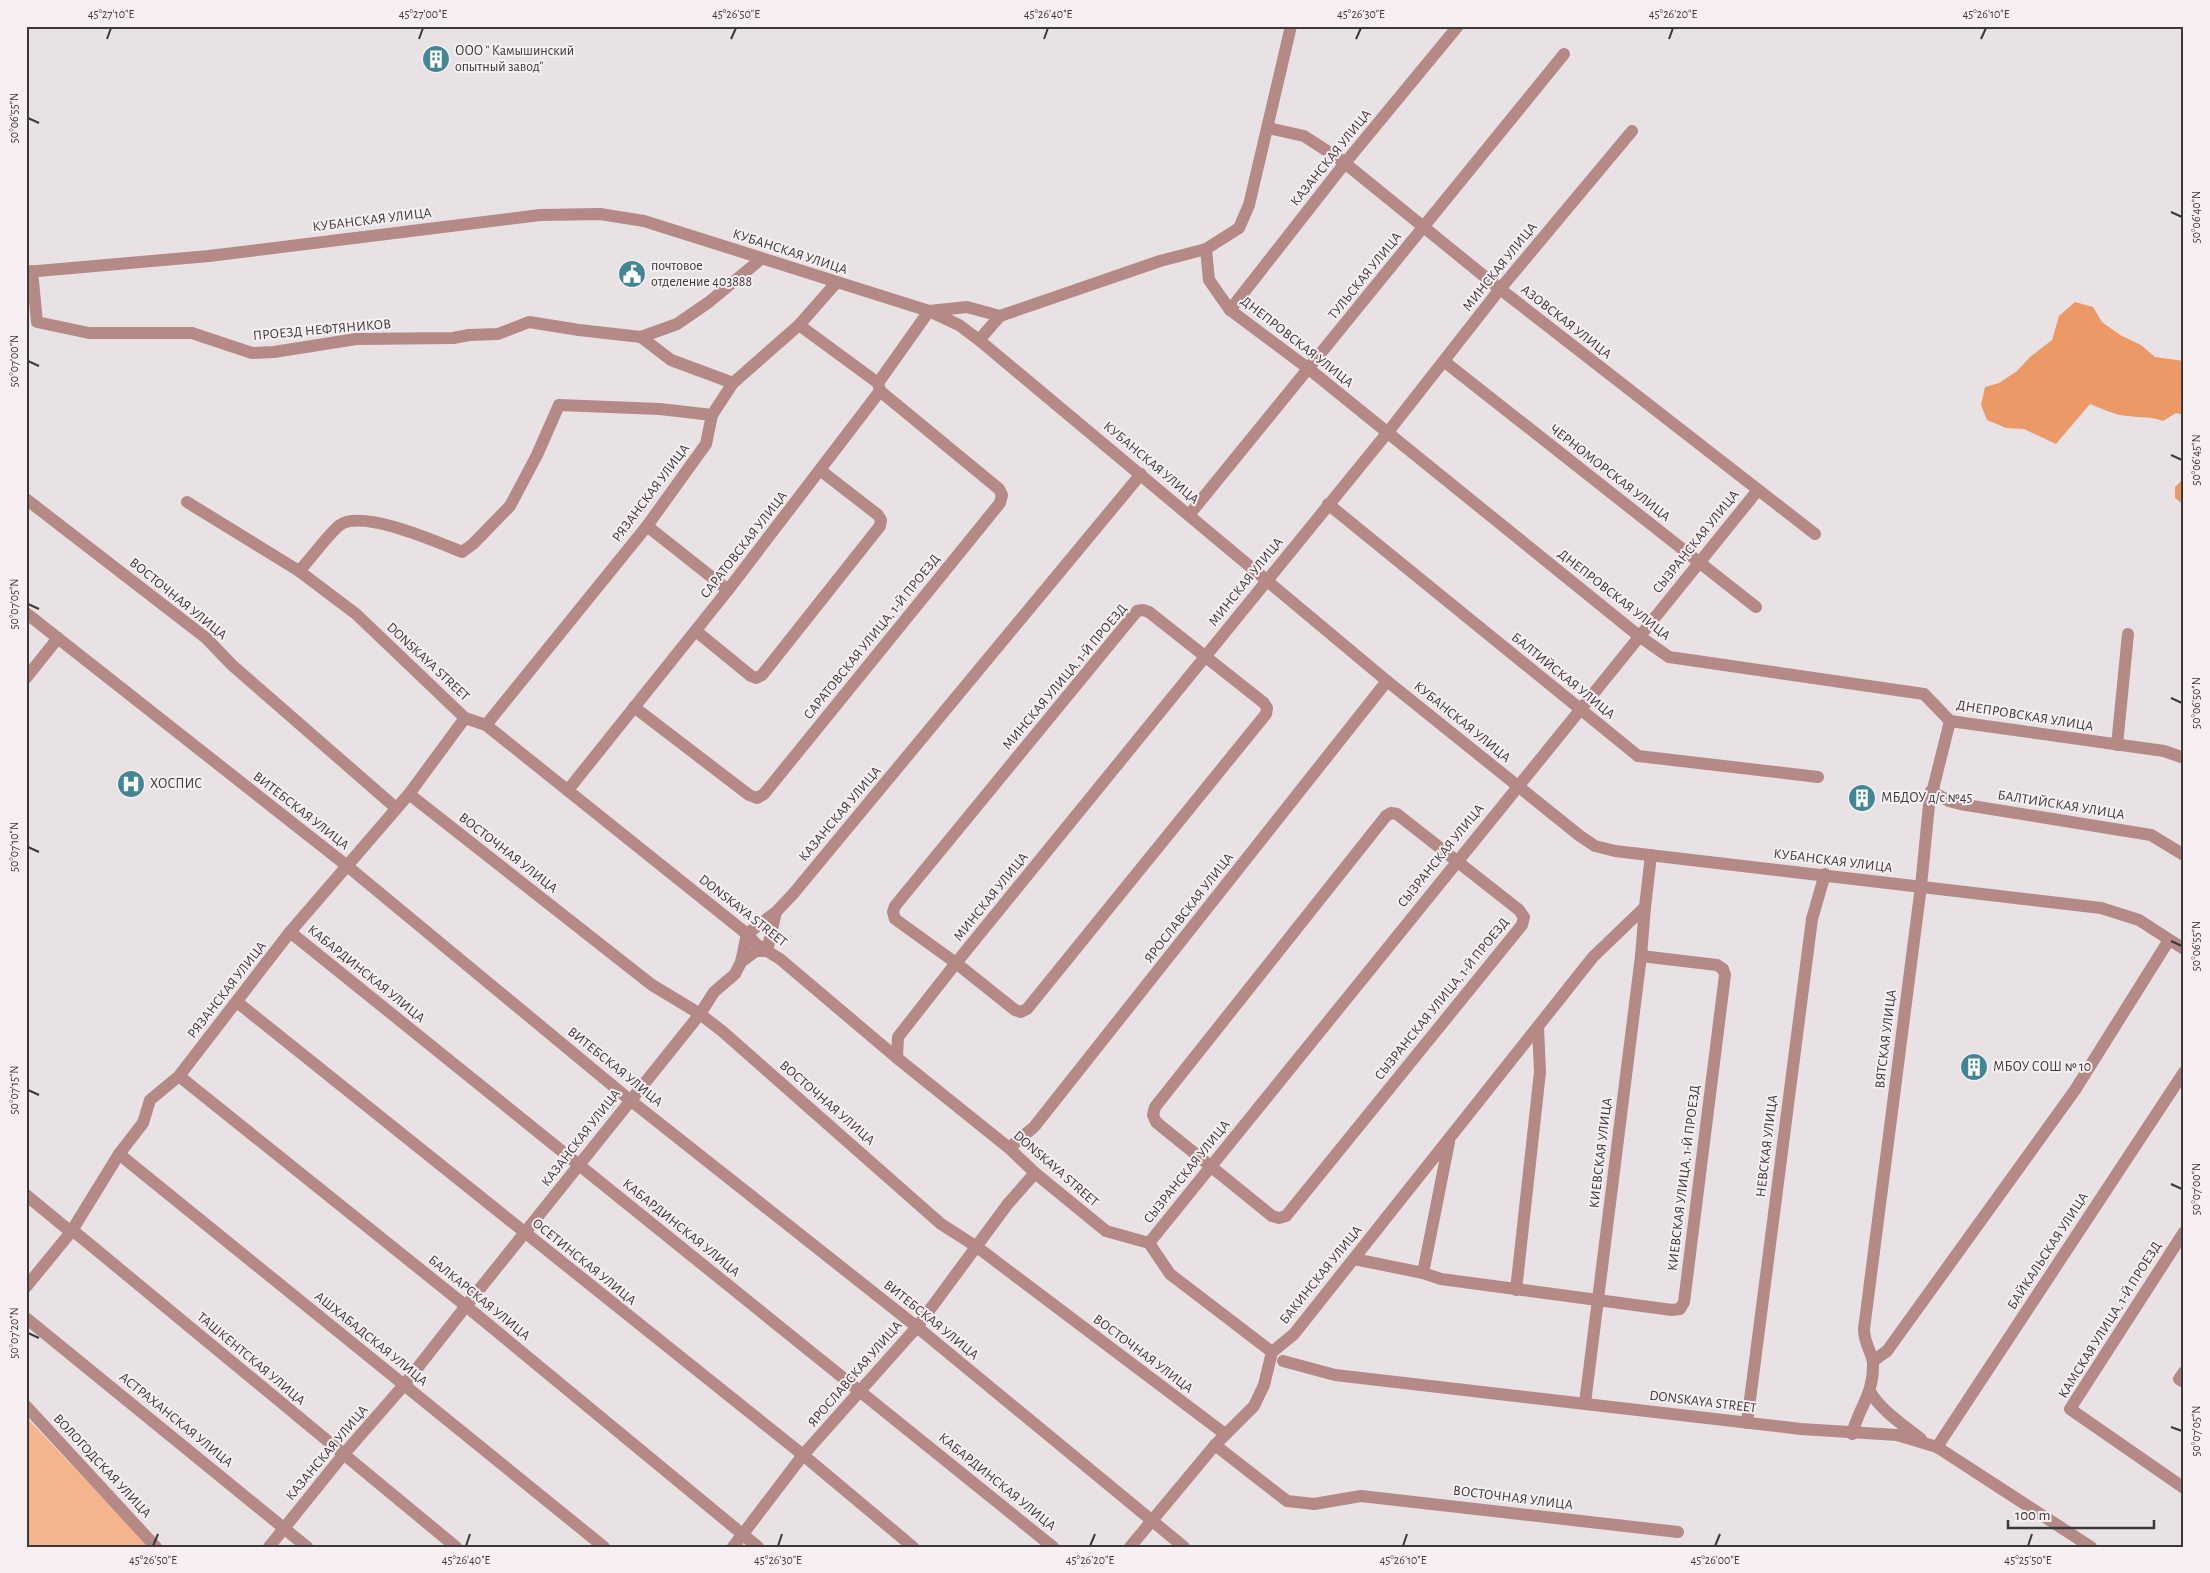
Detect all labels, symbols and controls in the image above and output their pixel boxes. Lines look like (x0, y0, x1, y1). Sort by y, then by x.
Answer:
text: 45°27'10"E (88, 8, 134, 20)
text: 45°27'00"E (399, 8, 448, 20)
text: 45°26'50"E (712, 8, 760, 20)
text: 45°26'40"E (1024, 8, 1073, 20)
text: 45°26'30"E (1337, 8, 1385, 20)
text: 45°26'20"E (1649, 8, 1697, 20)
text: 45°26'10"E (1962, 8, 2010, 20)
building icon: ООО " Камышинский опытный завод" (421, 44, 451, 74)
place label: ООО " Камышинский опытный завод" (455, 44, 574, 74)
text: 50°06'55"N (8, 93, 20, 143)
street label: КАЗАНСКАЯ УЛИЦА (1288, 107, 1374, 209)
text: 50°06'40"N (2190, 191, 2202, 243)
street label: КУБАНСКАЯ УЛИЦА (312, 206, 432, 234)
street label: МИНСКАЯ УЛИЦА (1460, 220, 1540, 314)
street label: КУБАНСКАЯ УЛИЦА (731, 227, 849, 277)
street label: ТУЛЬСКАЯ УЛИЦА (1326, 230, 1404, 322)
public building icon: почтовое отделение 403888 (617, 259, 647, 289)
place label: почтовое отделение 403888 (651, 259, 752, 289)
street label: АЗОВСКАЯ УЛИЦА (1518, 282, 1614, 362)
street label: ДНЕПРОВСКАЯ УЛИЦА (1238, 294, 1356, 390)
street label: ПРОЕЗД НЕФТЯНИКОВ (252, 317, 392, 343)
text: 50°07'00"N (8, 335, 20, 387)
street label: КУБАНСКАЯ УЛИЦА (1101, 419, 1201, 507)
street label: ЧЕРНОМОРСКАЯ УЛИЦА (1547, 422, 1673, 524)
text: 50°06'45"N (2190, 434, 2202, 486)
street label: РЯЗАНСКАЯ УЛИЦА (610, 441, 692, 545)
street label: СЫЗРАНСКАЯ УЛИЦА (1650, 488, 1742, 596)
street label: САРАТОВСКАЯ УЛИЦА (698, 489, 790, 601)
street label: МИНСКАЯ УЛИЦА (1206, 535, 1286, 629)
street label: ДНЕПРОВСКАЯ УЛИЦА (1555, 547, 1673, 643)
street label: САРАТОВСКАЯ УЛИЦА, 1-Й ПРОЕЗД (800, 551, 943, 722)
street label: ВОСТОЧНАЯ УЛИЦА (127, 556, 229, 642)
text: 50°07'05"N (8, 578, 20, 630)
street label: МИНСКАЯ УЛИЦА, 1-Й ПРОЕЗД (999, 601, 1130, 752)
street label: DONSKAYA STREET (384, 620, 472, 704)
street label: БАЛТИЙСКАЯ УЛИЦА (1509, 629, 1618, 722)
text: 50°06'50"N (2190, 677, 2202, 729)
street label: КУБАНСКАЯ УЛИЦА (1411, 679, 1513, 765)
street label: ДНЕПРОВСКАЯ УЛИЦА (1956, 698, 2094, 734)
street label: КАЗАНСКАЯ УЛИЦА (796, 764, 884, 864)
hospital icon: ХОСПИС (116, 769, 146, 799)
street label: ВИТЕБСКАЯ УЛИЦА (250, 769, 352, 853)
place label: ХОСПИС (150, 777, 202, 791)
building icon: МБДОУ д/с №45 (1847, 783, 1877, 813)
street label: БАЛТИЙСКАЯ УЛИЦА (1996, 787, 2126, 822)
place label: МБДОУ д/с №45 (1881, 791, 1973, 805)
street label: СЫЗРАНСКАЯ УЛИЦА (1395, 802, 1487, 910)
street label: ВОСТОЧНАЯ УЛИЦА (456, 810, 560, 896)
text: 50°07'10"N (8, 822, 20, 872)
street label: КУБАНСКАЯ УЛИЦА (1773, 847, 1893, 875)
street label: МИНСКАЯ УЛИЦА (951, 850, 1031, 944)
street label: ЯРОСЛАВСКАЯ УЛИЦА (1142, 850, 1236, 966)
street label: DONSKAYA STREET (696, 872, 790, 950)
street label: СЫЗРАНСКАЯ УЛИЦА, 1-Й ПРОЕЗД (1371, 915, 1512, 1083)
text: 50°06'55"N (2190, 921, 2202, 971)
street label: КАБАРДИНСКАЯ УЛИЦА (305, 923, 427, 1025)
street label: РЯЗАНСКАЯ УЛИЦА (185, 939, 269, 1041)
street label: ВЯТСКАЯ УЛИЦА (1873, 989, 1899, 1089)
street label: ВИТЕБСКАЯ УЛИЦА (565, 1025, 665, 1109)
building icon: МБОУ СОШ № 10 (1959, 1052, 1989, 1082)
street label: ВОСТОЧНАЯ УЛИЦА (777, 1058, 877, 1148)
place label: МБОУ СОШ № 10 (1993, 1060, 2091, 1074)
text: 50°07'15"N (8, 1066, 20, 1114)
street label: КИЕВСКАЯ УЛИЦА, 1-Й ПРОЕЗД (1665, 1084, 1702, 1272)
street label: КАЗАНСКАЯ УЛИЦА (539, 1087, 623, 1189)
street label: НЕВСКАЯ УЛИЦА (1754, 1094, 1780, 1198)
street label: КИЕВСКАЯ УЛИЦА (1587, 1097, 1615, 1209)
street label: СЫЗРАНСКАЯ УЛИЦА (1141, 1118, 1233, 1226)
street label: DONSKAYA STREET (1011, 1128, 1101, 1210)
text: 50°07'00"N (2190, 1163, 2202, 1215)
street label: КАБАРДИНСКАЯ УЛИЦА (620, 1177, 742, 1279)
street label: БАЙКАЛЬСКАЯ УЛИЦА (2004, 1189, 2091, 1312)
street label: ОСЕТИНСКАЯ УЛИЦА (530, 1216, 638, 1308)
street label: БАКИНСКАЯ УЛИЦА (1277, 1223, 1365, 1327)
street label: КАМСКАЯ УЛИЦА, 1-Й ПРОЕЗД (2055, 1239, 2164, 1401)
street label: БАЛКАРСКАЯ УЛИЦА (425, 1253, 533, 1343)
street label: ВИТЕБСКАЯ УЛИЦА (881, 1278, 981, 1362)
street label: АШХАБАДСКАЯ УЛИЦА (312, 1289, 430, 1389)
text: 50°07'20"N (8, 1307, 20, 1359)
street label: ТАШКЕНТСКАЯ УЛИЦА (194, 1310, 308, 1408)
street label: ВОСТОЧНАЯ УЛИЦА (1091, 1312, 1195, 1396)
street label: ЯРОСЛАВСКАЯ УЛИЦА (805, 1318, 905, 1430)
street label: АСТРАХАНСКАЯ УЛИЦА (117, 1370, 235, 1470)
street label: DONSKAYA STREET (1649, 1388, 1757, 1416)
street label: КАЗАНСКАЯ УЛИЦА (283, 1403, 371, 1503)
text: 50°07'05"N (2190, 1405, 2202, 1457)
street label: ВОЛОГОДСКАЯ УЛИЦА (50, 1411, 154, 1521)
street label: КАБАРДИНСКАЯ УЛИЦА (936, 1431, 1058, 1533)
street label: ВОСТОЧНАЯ УЛИЦА (1452, 1484, 1574, 1512)
scale bar (2008, 1498, 2154, 1530)
text: 100 m (2015, 1508, 2050, 1523)
text: 45°26'50"E (129, 1554, 177, 1566)
text: 45°26'40"E (442, 1554, 491, 1566)
text: 45°26'30"E (754, 1554, 802, 1566)
text: 45°26'20"E (1066, 1554, 1114, 1566)
text: 45°26'10"E (1379, 1554, 1427, 1566)
text: 45°26'00"E (1690, 1554, 1740, 1566)
text: 45°25'50"E (2004, 1554, 2052, 1566)

